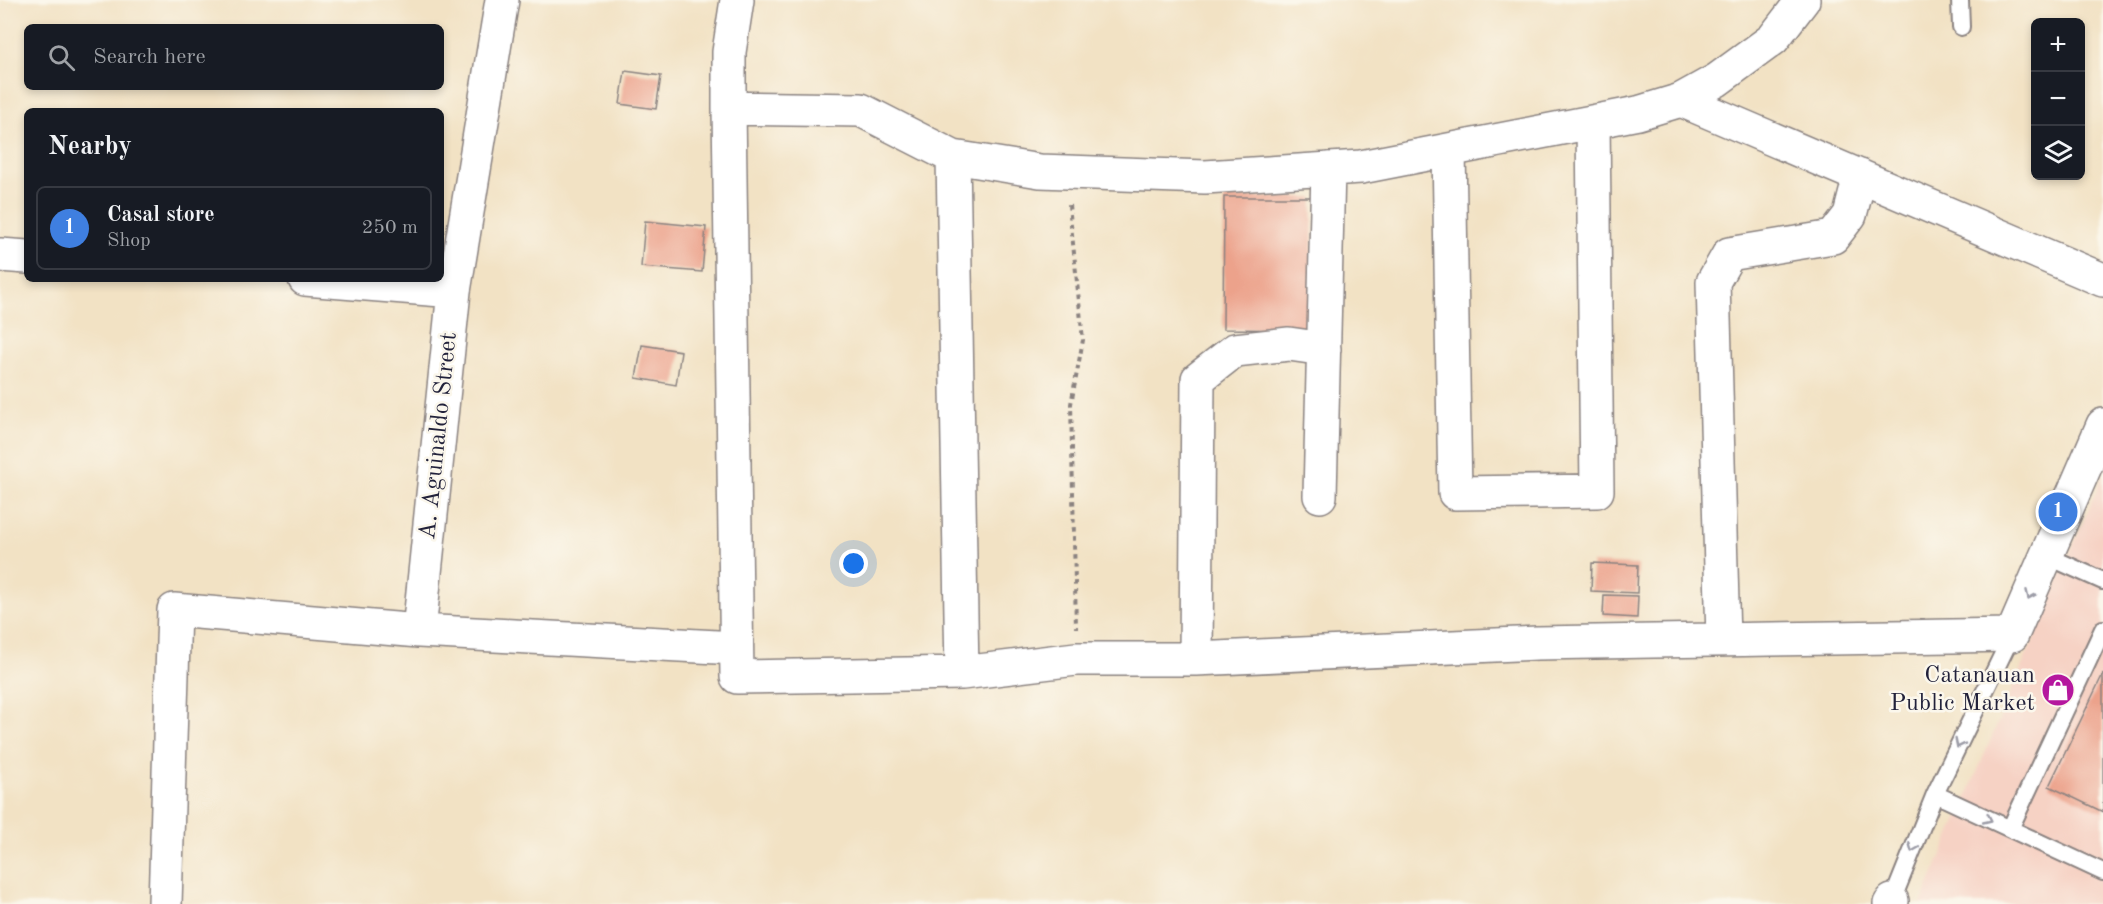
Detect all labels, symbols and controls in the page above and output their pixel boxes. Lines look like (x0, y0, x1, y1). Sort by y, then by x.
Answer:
map controls (2031, 18, 2085, 180)
button: + (2031, 18, 2085, 72)
search box (24, 24, 444, 90)
icon: search (45, 41, 78, 74)
text: Search here (93, 46, 206, 68)
button: − (2031, 72, 2085, 126)
button: layers (2031, 126, 2085, 180)
text: Nearby (48, 134, 132, 160)
text: Casal store (107, 204, 215, 226)
text: 1 (64, 218, 75, 238)
text: 250 m (362, 218, 418, 238)
text: Shop (107, 231, 151, 251)
street label: A. Aguinaldo Street (416, 331, 462, 541)
pin: 1 (2038, 490, 2078, 534)
your location (839, 549, 868, 578)
one-way arrow (2025, 589, 2037, 600)
place label: Catanauan Public Market (1890, 664, 2035, 716)
shop icon: Catanauan Public Market (2040, 672, 2076, 708)
one-way arrow (1955, 738, 1967, 749)
one-way arrow (1982, 811, 1993, 823)
one-way arrow (1908, 841, 1920, 852)

